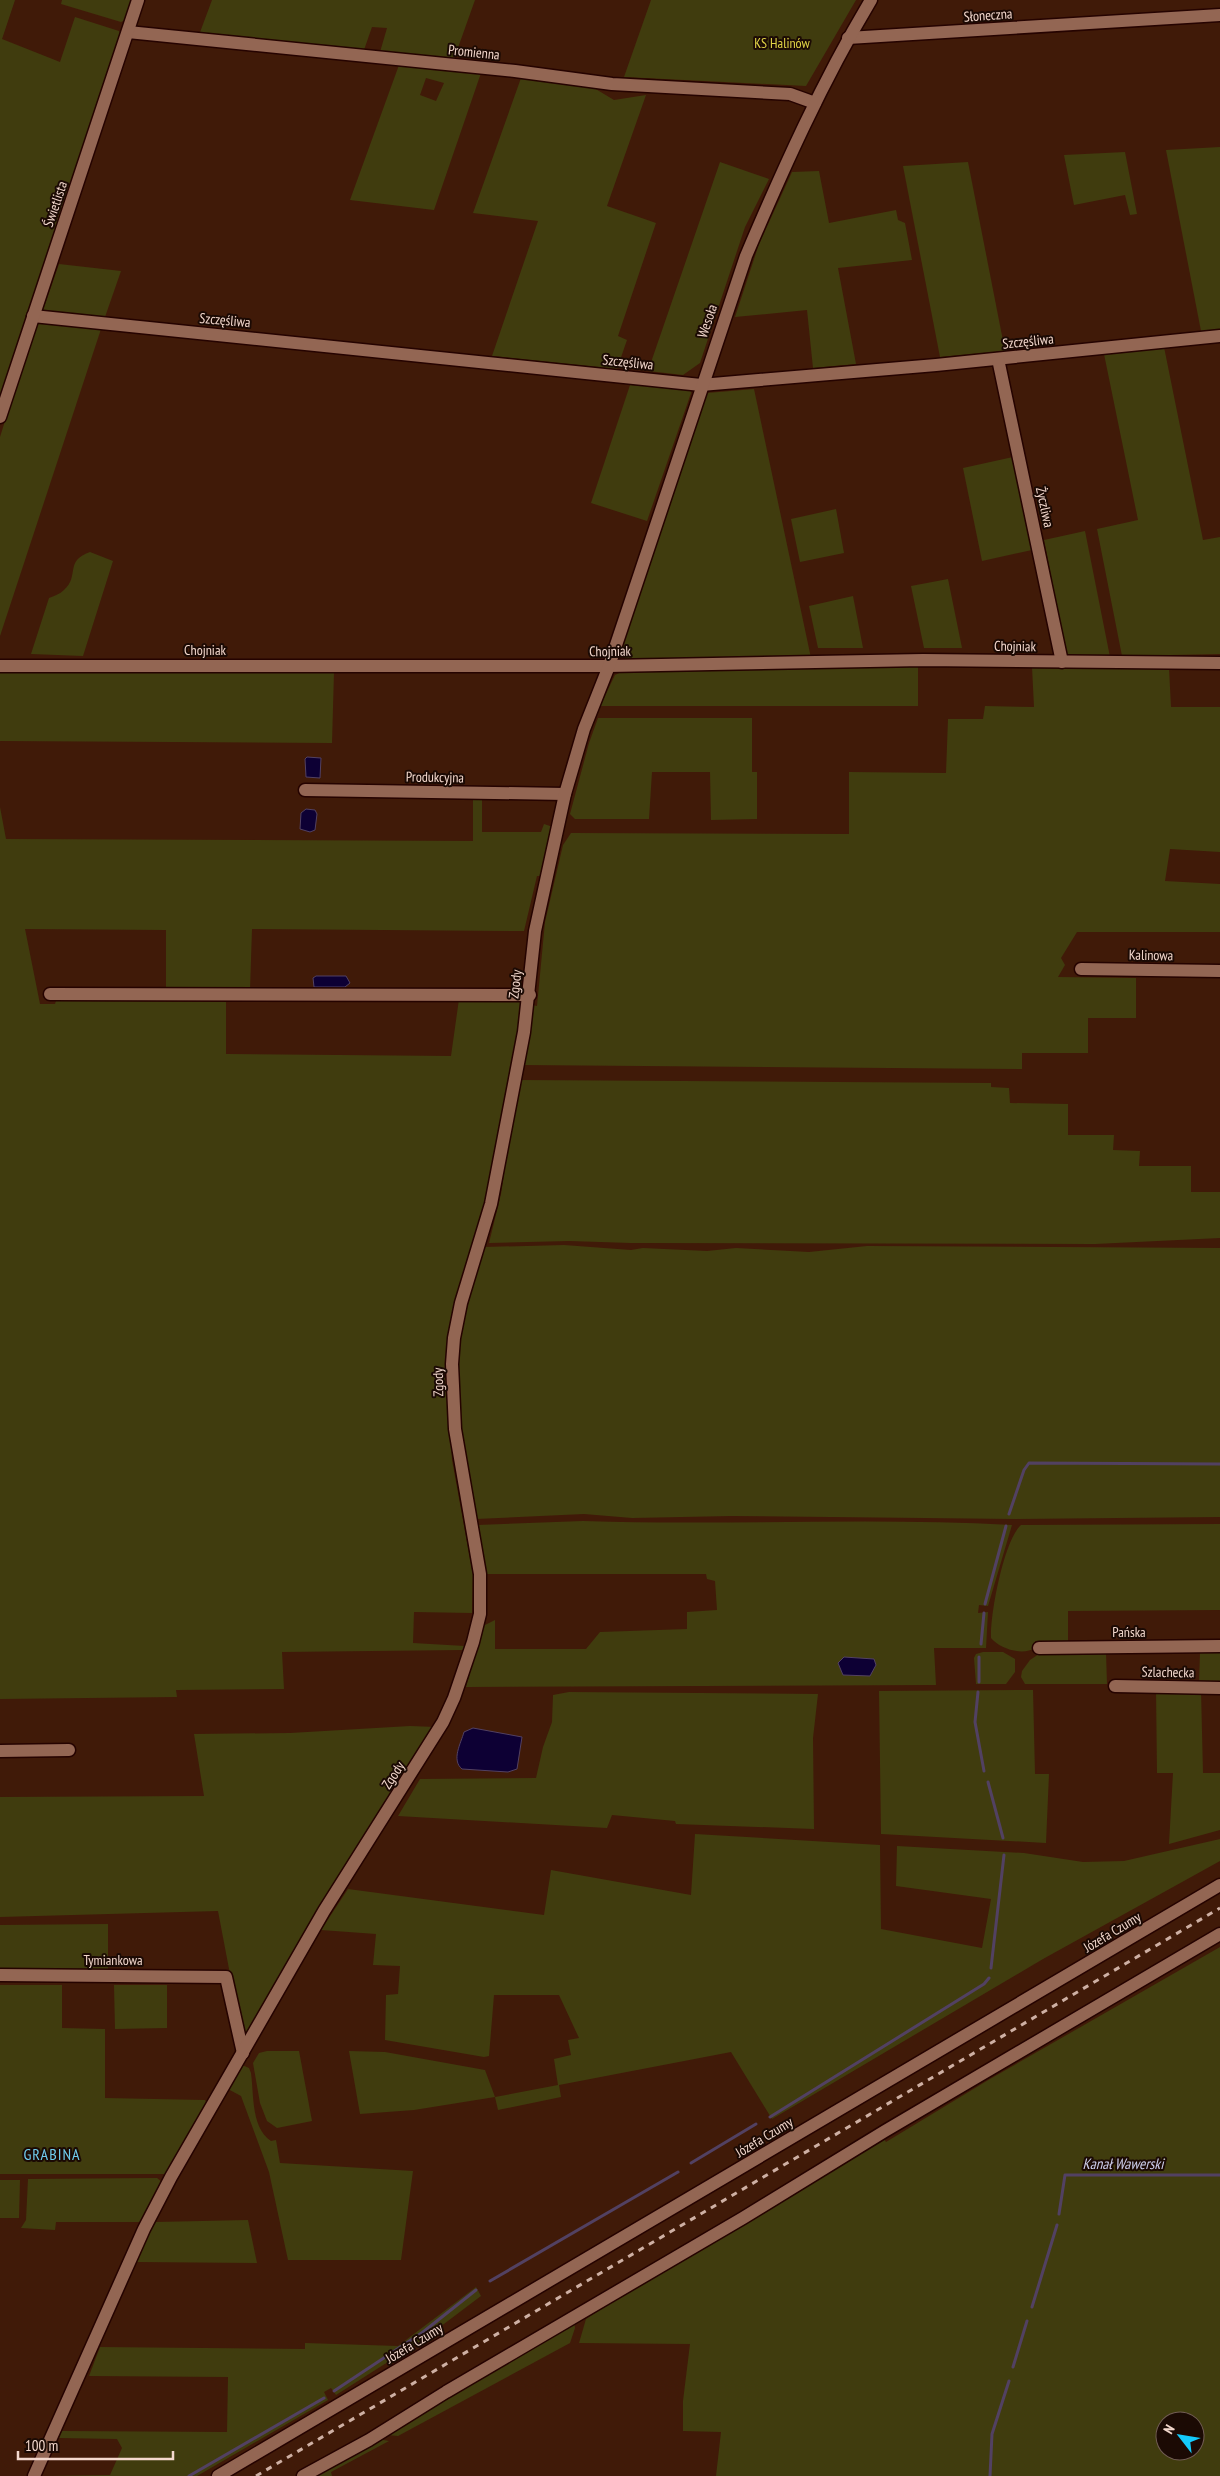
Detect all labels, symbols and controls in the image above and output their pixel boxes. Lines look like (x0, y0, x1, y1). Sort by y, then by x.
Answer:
street label: Słoneczna (963, 4, 1013, 26)
park label: KS Halinów (754, 34, 811, 52)
street label: Promienna (447, 40, 501, 64)
street label: Świetlista (39, 179, 71, 229)
street label: Wesoła (693, 302, 721, 340)
street label: Szczęśliwa (199, 309, 251, 331)
street label: Szczęśliwa (1002, 329, 1054, 353)
street label: Szczęśliwa (602, 350, 654, 374)
street label: Życzliwa (1032, 485, 1058, 529)
street label: Chojniak (994, 637, 1037, 655)
street label: Chojniak (184, 641, 226, 659)
street label: Chojniak (589, 642, 632, 660)
street label: Produkcyjna (406, 767, 464, 787)
street label: Kalinowa (1129, 946, 1173, 964)
street label: Zgody (504, 968, 526, 1000)
street label: Zgody (429, 1367, 447, 1397)
street label: Pańska (1112, 1623, 1146, 1641)
street label: Szlachecka (1141, 1663, 1195, 1681)
street label: Zgody (378, 1757, 409, 1792)
street label: Józefa Czumy (1079, 1907, 1145, 1957)
street label: Tymiankowa (83, 1951, 143, 1969)
street label: Józefa Czumy (731, 2112, 797, 2162)
district label: GRABINA (23, 2144, 81, 2164)
water label: Kanał Wawerski (1083, 2154, 1165, 2173)
street label: Józefa Czumy (381, 2318, 447, 2368)
north arrow (1155, 2411, 1205, 2461)
text: N (1159, 2421, 1179, 2437)
scale bar (18, 2428, 172, 2460)
text: 100 m (25, 2436, 58, 2455)

